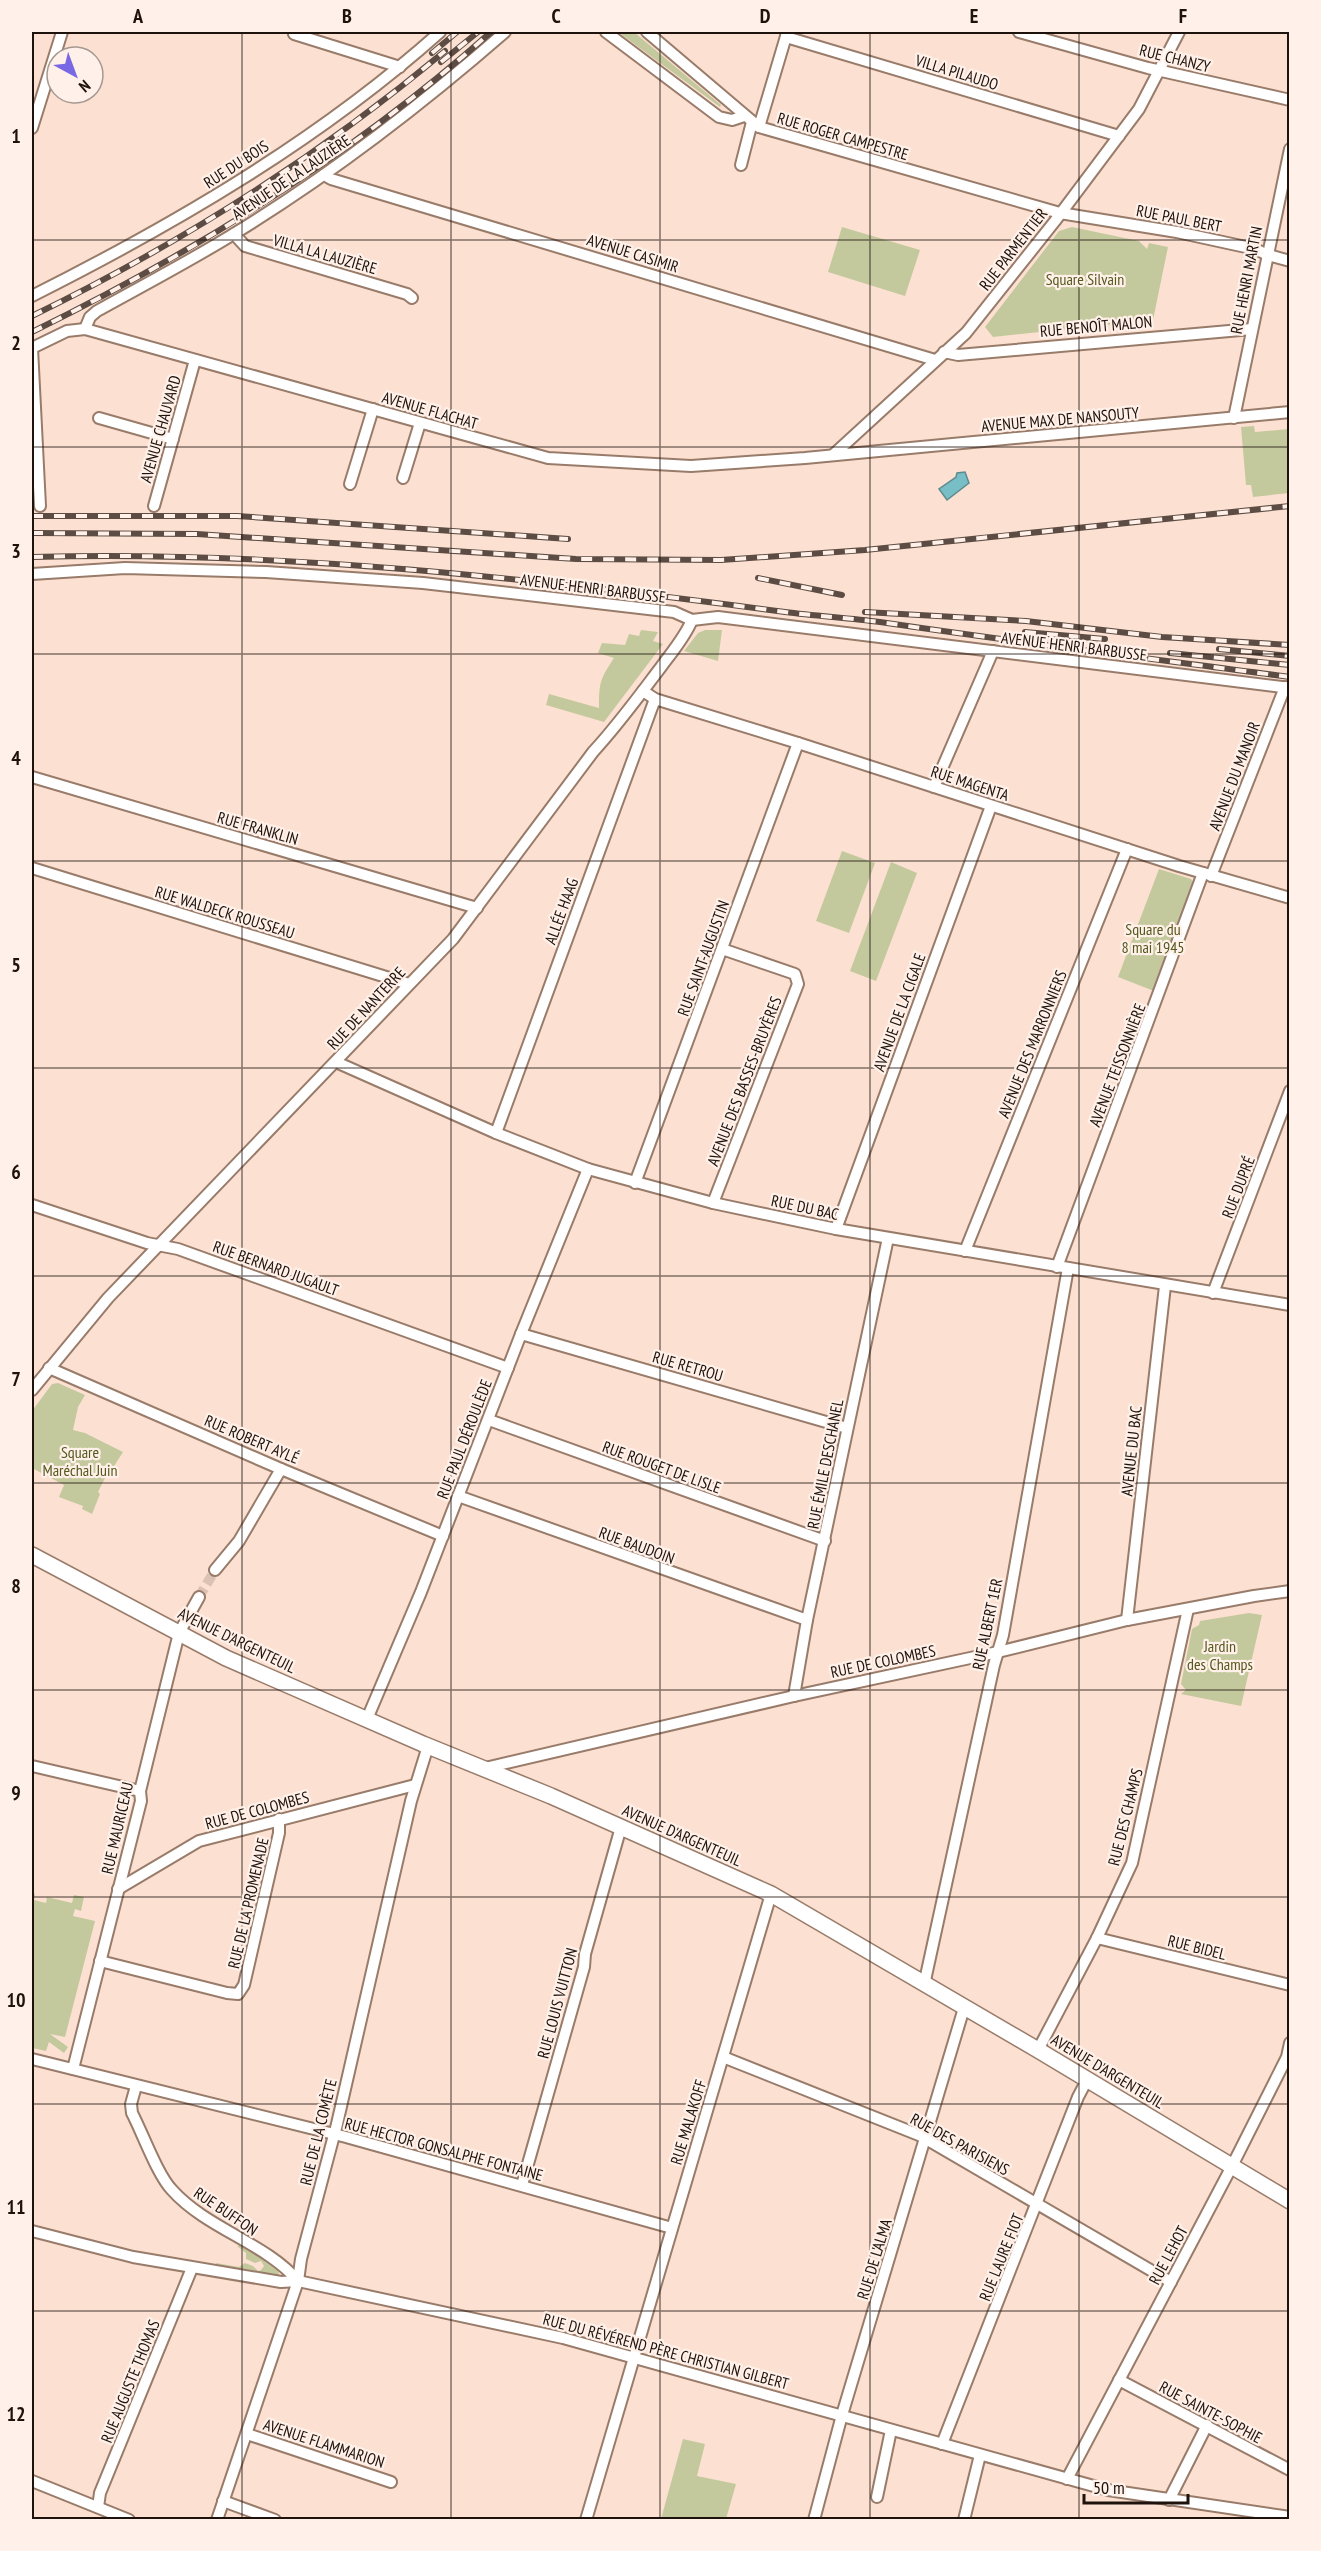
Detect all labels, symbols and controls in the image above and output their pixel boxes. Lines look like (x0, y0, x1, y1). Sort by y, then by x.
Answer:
text: A (132, 3, 144, 29)
text: B (342, 3, 352, 29)
text: C (551, 3, 561, 29)
text: D (760, 3, 771, 29)
text: E (970, 3, 978, 29)
text: F (1179, 3, 1187, 29)
street label: RUE CHANZY (1138, 40, 1213, 77)
north arrow (45, 45, 105, 105)
street label: VILLA PILAUDO (912, 50, 1001, 94)
text: N (75, 76, 95, 97)
street label: RUE ROGER CAMPESTRE (775, 108, 911, 164)
text: 1 (11, 123, 21, 149)
street label: AVENUE DE LA LAUZIÈRE (228, 130, 354, 224)
street label: RUE DU BOIS (200, 136, 272, 192)
street label: RUE PAUL BERT (1135, 200, 1223, 236)
street label: RUE PARMENTIER (975, 204, 1052, 294)
street label: RUE HENRI MARTIN (1226, 224, 1266, 336)
street label: VILLA LA LAUZIÈRE (270, 229, 379, 278)
street label: AVENUE CASIMIR (585, 230, 682, 277)
park label: Square Silvain (1046, 269, 1124, 289)
street label: RUE BENOÎT MALON (1039, 311, 1153, 341)
text: 2 (11, 330, 21, 356)
street label: AVENUE CHAUVARD (135, 373, 185, 485)
street label: AVENUE FLACHAT (380, 387, 480, 433)
street label: AVENUE MAX DE NANSOUTY (980, 402, 1140, 436)
text: 3 (11, 538, 21, 564)
street label: AVENUE HENRI BARBUSSE (519, 569, 667, 607)
street label: AVENUE HENRI BARBUSSE (1000, 627, 1148, 665)
street label: AVENUE DU MANOIR (1204, 718, 1264, 833)
text: 4 (11, 745, 21, 771)
street label: RUE MAGENTA (928, 761, 1012, 805)
street label: RUE FRANKLIN (215, 807, 301, 849)
street label: ALLÉE HAAG (540, 875, 582, 947)
street label: RUE WALDECK ROUSSEAU (153, 881, 297, 943)
street label: RUE SAINT-AUGUSTIN (673, 897, 733, 1019)
park label: Square du 8 mai 1945 (1121, 919, 1185, 957)
street label: AVENUE DE LA CIGALE (868, 950, 930, 1074)
text: 5 (11, 952, 21, 978)
street label: RUE DE NANTERRE (323, 962, 410, 1054)
street label: AVENUE DES MARRONNIERS (993, 967, 1071, 1121)
street label: AVENUE DES BASSES-BRUYÈRES (702, 993, 786, 1169)
street label: AVENUE TEISSONNIÈRE (1084, 1000, 1150, 1130)
street label: RUE DUPRÉ (1217, 1153, 1259, 1221)
text: 6 (11, 1159, 21, 1185)
street label: RUE DU BAC (769, 1190, 841, 1224)
street label: RUE BERNARD JUGAULT (210, 1236, 342, 1300)
street label: RUE RETROU (650, 1346, 726, 1386)
text: 7 (11, 1366, 21, 1392)
street label: RUE PAUL DÉROULÈDE (432, 1376, 496, 1502)
street label: RUE ÉMILE DESCHANEL (803, 1397, 847, 1531)
street label: AVENUE DU BAC (1116, 1405, 1146, 1497)
street label: RUE ROBERT AYLÉ (202, 1410, 302, 1468)
street label: RUE ROUGET DE LISLE (600, 1436, 724, 1498)
park label: Square Maréchal Juin (42, 1442, 118, 1480)
street label: RUE BAUDOIN (596, 1522, 678, 1568)
text: 8 (11, 1573, 21, 1599)
street label: RUE ALBERT 1ER (968, 1576, 1007, 1672)
street label: AVENUE D'ARGENTEUIL (175, 1603, 299, 1677)
park label: Jardin des Champs (1187, 1636, 1253, 1674)
street label: RUE DE COLOMBES (829, 1640, 937, 1682)
street label: RUE DES CHAMPS (1103, 1766, 1147, 1868)
text: 9 (11, 1780, 21, 1806)
street label: RUE MAURICEAU (97, 1780, 137, 1876)
street label: RUE DE COLOMBES (203, 1787, 311, 1833)
street label: AVENUE D'ARGENTEUIL (619, 1800, 745, 1870)
street label: RUE DE LA PROMENADE (223, 1835, 273, 1970)
street label: RUE BIDEL (1166, 1930, 1229, 1964)
street label: RUE LOUIS VUITTON (533, 1946, 581, 2060)
text: 10 (6, 1987, 26, 2013)
street label: AVENUE D'ARGENTEUIL (1048, 2029, 1169, 2113)
street label: RUE DE LA COMÈTE (295, 2077, 341, 2187)
street label: RUE MALAKOFF (666, 2077, 710, 2167)
street label: RUE DES PARISIENS (907, 2109, 1013, 2179)
street label: RUE HECTOR GONSALPHE FONTAINE (343, 2113, 545, 2185)
street label: RUE BUFFON (190, 2182, 262, 2240)
text: 11 (6, 2194, 26, 2220)
street label: RUE LAURE FIOT (974, 2210, 1028, 2304)
street label: RUE DE L'ALMA (852, 2216, 896, 2302)
street label: RUE LEHOT (1144, 2222, 1192, 2288)
street label: RUE DU RÉVÉREND PÈRE CHRISTIAN GILBERT (541, 2309, 791, 2393)
street label: RUE AUGUSTE THOMAS (96, 2316, 164, 2445)
street label: RUE SAINTE-SOPHIE (1156, 2376, 1266, 2448)
text: 12 (6, 2401, 26, 2427)
street label: AVENUE FLAMMARION (261, 2414, 387, 2472)
scale bar (1084, 2467, 1188, 2505)
text: 50 m (1093, 2476, 1125, 2499)

